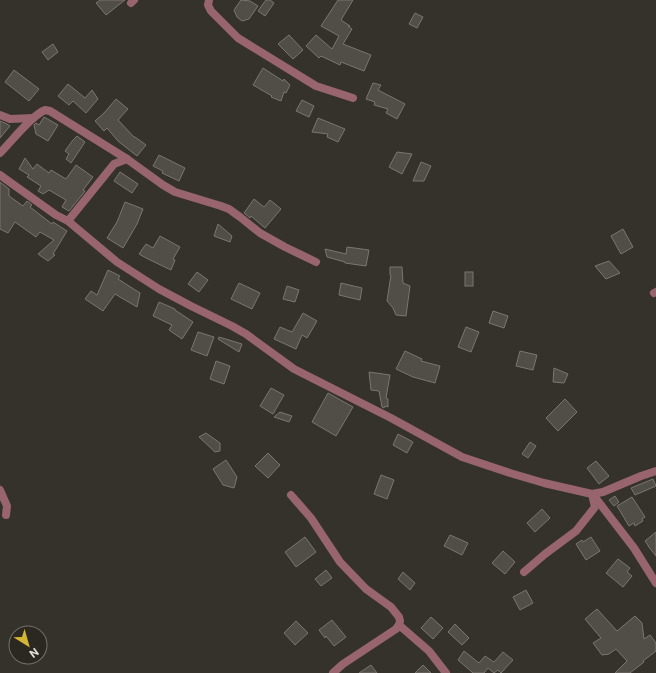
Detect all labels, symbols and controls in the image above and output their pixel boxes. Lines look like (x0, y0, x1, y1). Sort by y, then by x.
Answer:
north arrow (8, 625, 48, 665)
text: N (27, 646, 42, 661)

